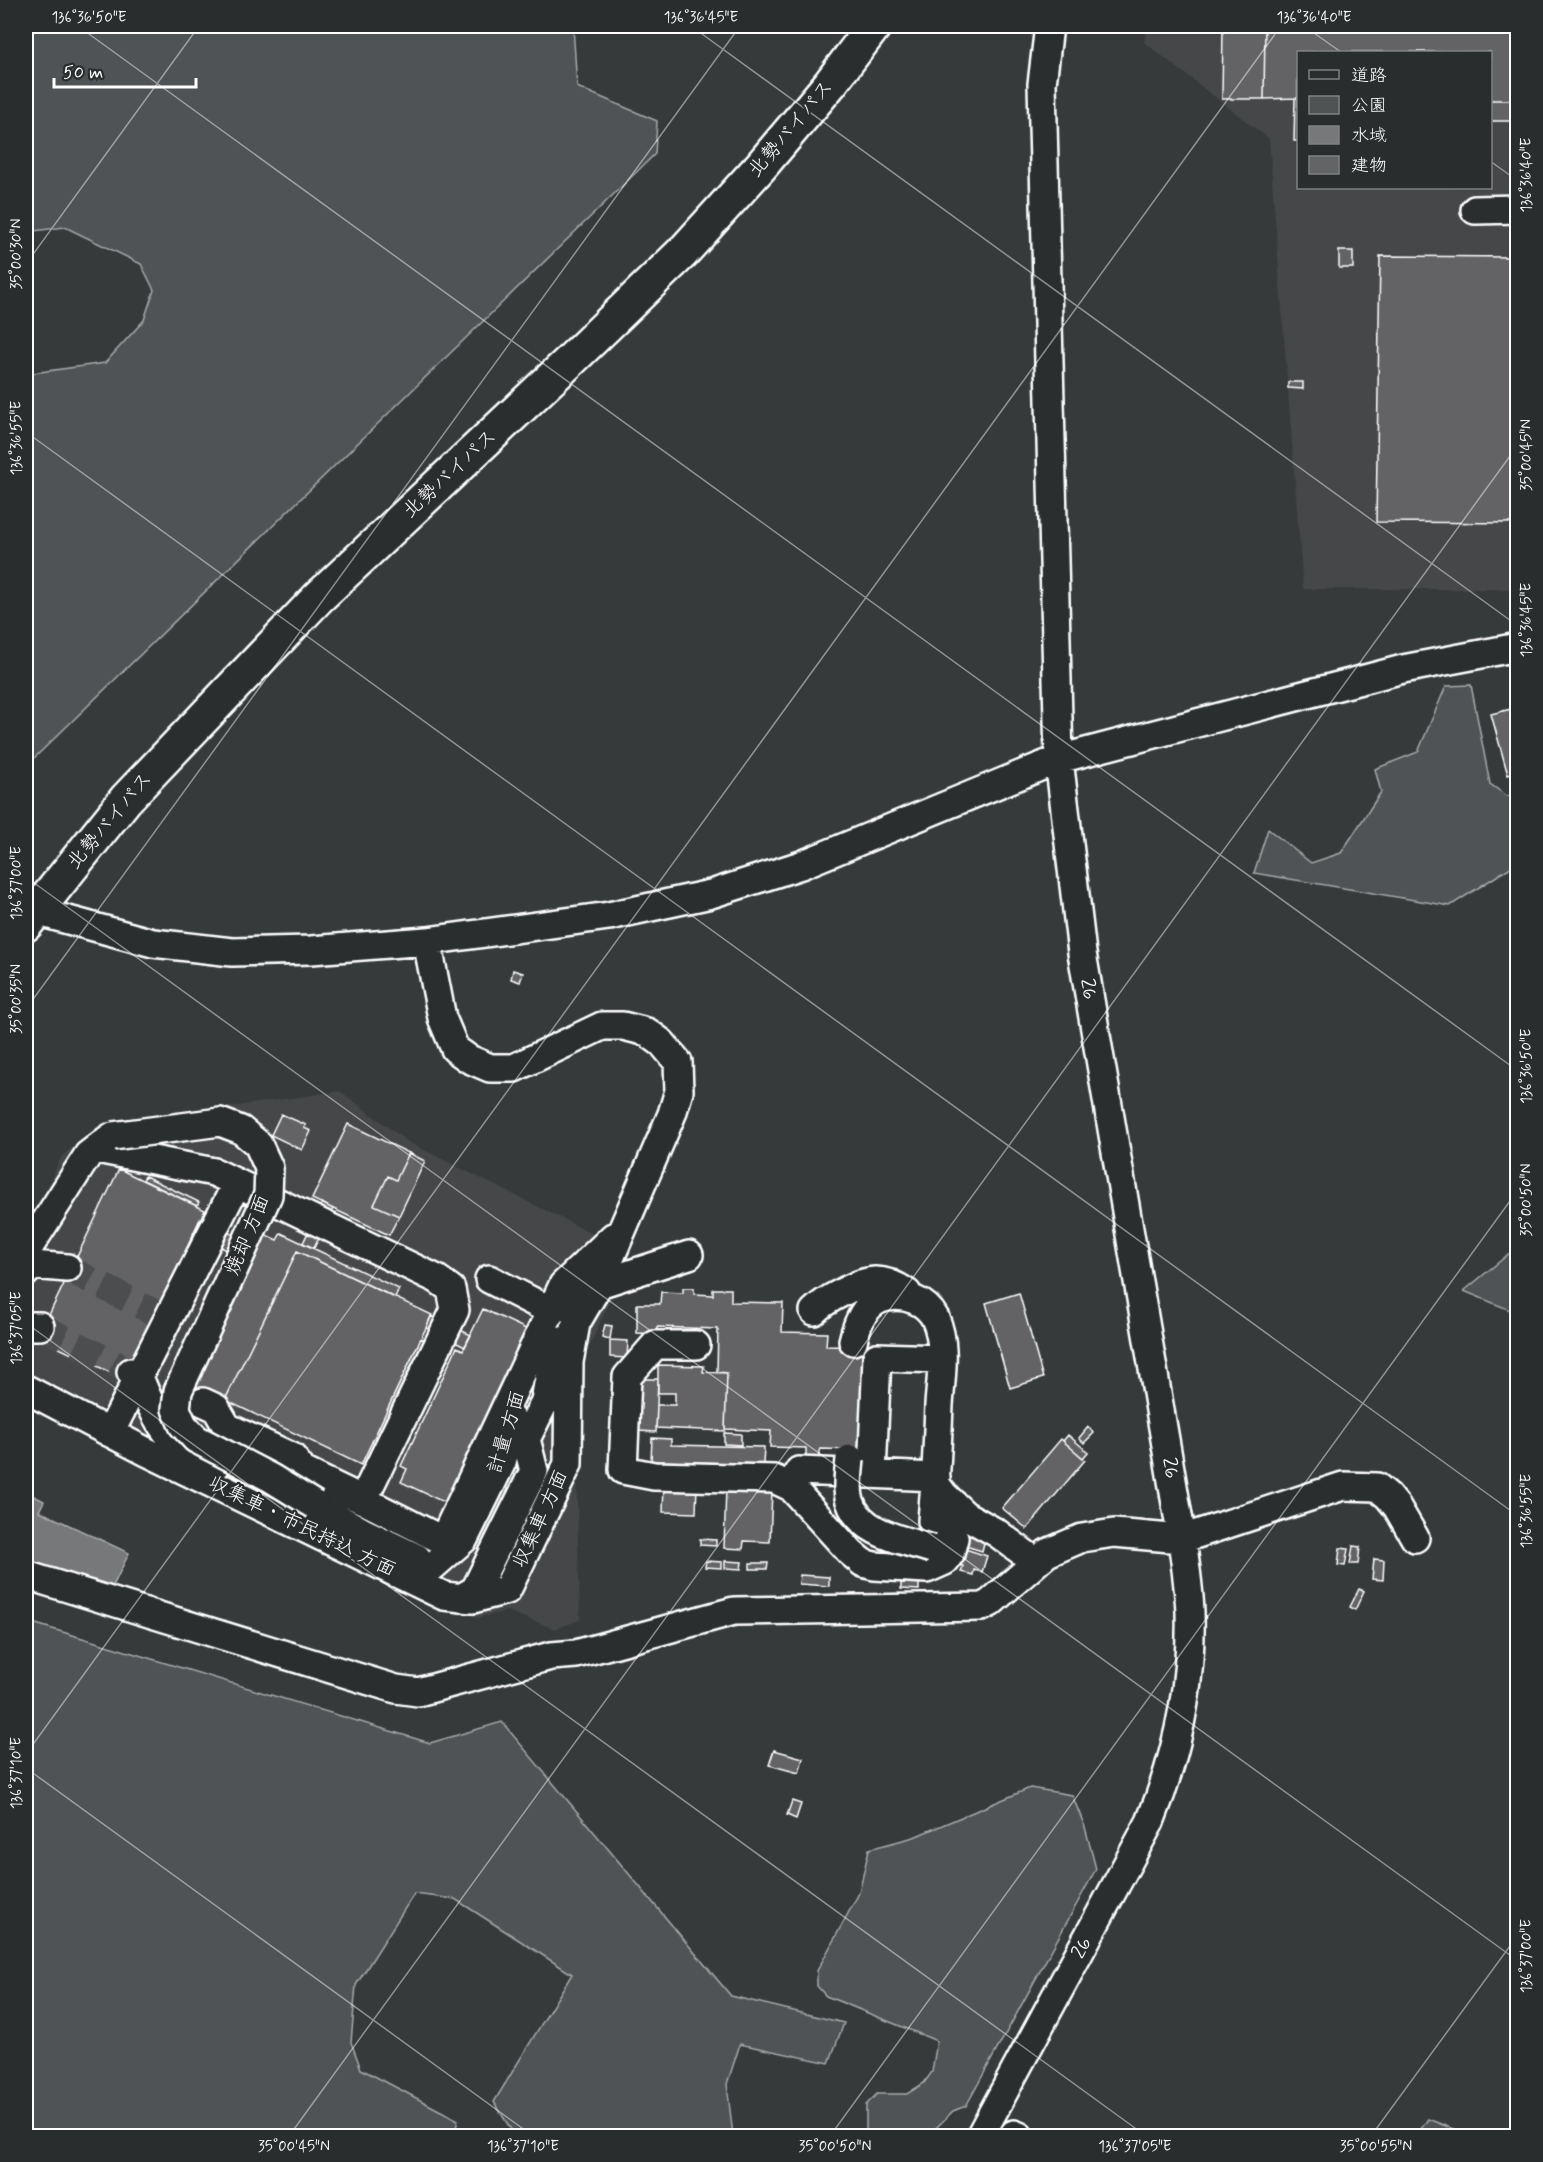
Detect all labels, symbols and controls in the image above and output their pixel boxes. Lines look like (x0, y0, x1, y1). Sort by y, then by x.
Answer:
text: 136°36'50"E (51, 8, 127, 28)
text: 136°36'45"E (664, 8, 738, 28)
text: 136°36'40"E (1277, 8, 1352, 28)
scale bar (54, 51, 196, 89)
legend (1297, 51, 1492, 189)
text: 50 m (63, 61, 103, 85)
text: 道路 (1351, 64, 1387, 88)
street label: 北勢バイパス (742, 75, 840, 183)
text: 公園 (1351, 94, 1387, 118)
text: 水域 (1351, 124, 1387, 148)
text: 136°36'40"E (1517, 137, 1537, 212)
text: 建物 (1351, 154, 1387, 178)
text: 35°00'30"N (7, 219, 27, 289)
text: 136°36'55"E (7, 400, 27, 475)
text: 35°00'45"N (1517, 419, 1537, 491)
street label: 北勢バイパス (397, 423, 503, 525)
text: 136°36'45"E (1517, 583, 1537, 657)
street label: 北勢バイパス (61, 767, 159, 875)
text: 136°37'00"E (7, 846, 27, 920)
text: 35°00'35"N (7, 964, 27, 1034)
street label: 26 (1073, 977, 1103, 1001)
text: 136°36'50"E (1517, 1028, 1537, 1104)
text: 35°00'50"N (1517, 1163, 1537, 1237)
street label: 焼却 方面 (219, 1190, 277, 1280)
text: 136°37'05"E (7, 1291, 27, 1365)
street label: 計量 方面 (482, 1387, 532, 1477)
street label: 26 (1155, 1456, 1185, 1480)
street label: 収集車 方面 (506, 1466, 576, 1572)
street label: 収集車・市民持込 方面 (204, 1470, 400, 1584)
text: 136°36'55"E (1517, 1473, 1537, 1548)
text: 136°37'10"E (7, 1737, 27, 1809)
text: 136°37'00"E (1517, 1919, 1537, 1993)
street label: 26 (1065, 1932, 1099, 1964)
text: 35°00'45"N (258, 2137, 330, 2157)
text: 136°37'10"E (487, 2137, 559, 2157)
text: 35°00'50"N (798, 2137, 872, 2157)
text: 136°37'05"E (1098, 2137, 1172, 2157)
text: 35°00'55"N (1340, 2137, 1412, 2157)

